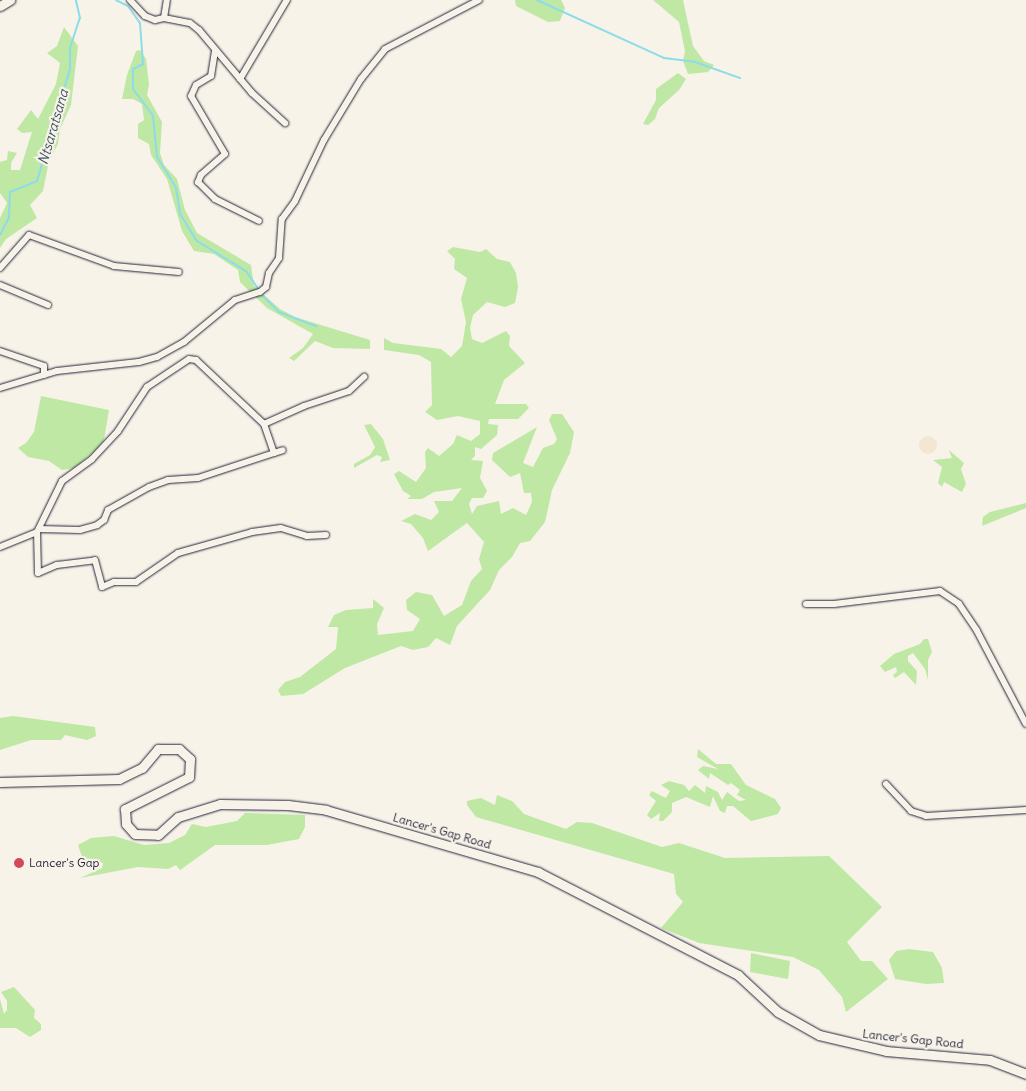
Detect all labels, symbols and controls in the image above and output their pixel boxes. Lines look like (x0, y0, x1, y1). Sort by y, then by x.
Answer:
water label: Ntsaratsana (34, 87, 72, 167)
street label: Lancer's Gap Road (391, 810, 493, 852)
place label: Lancer's Gap (29, 856, 99, 870)
marker: Lancer's Gap (13, 857, 25, 869)
street label: Lancer's Gap Road (862, 1027, 964, 1051)

